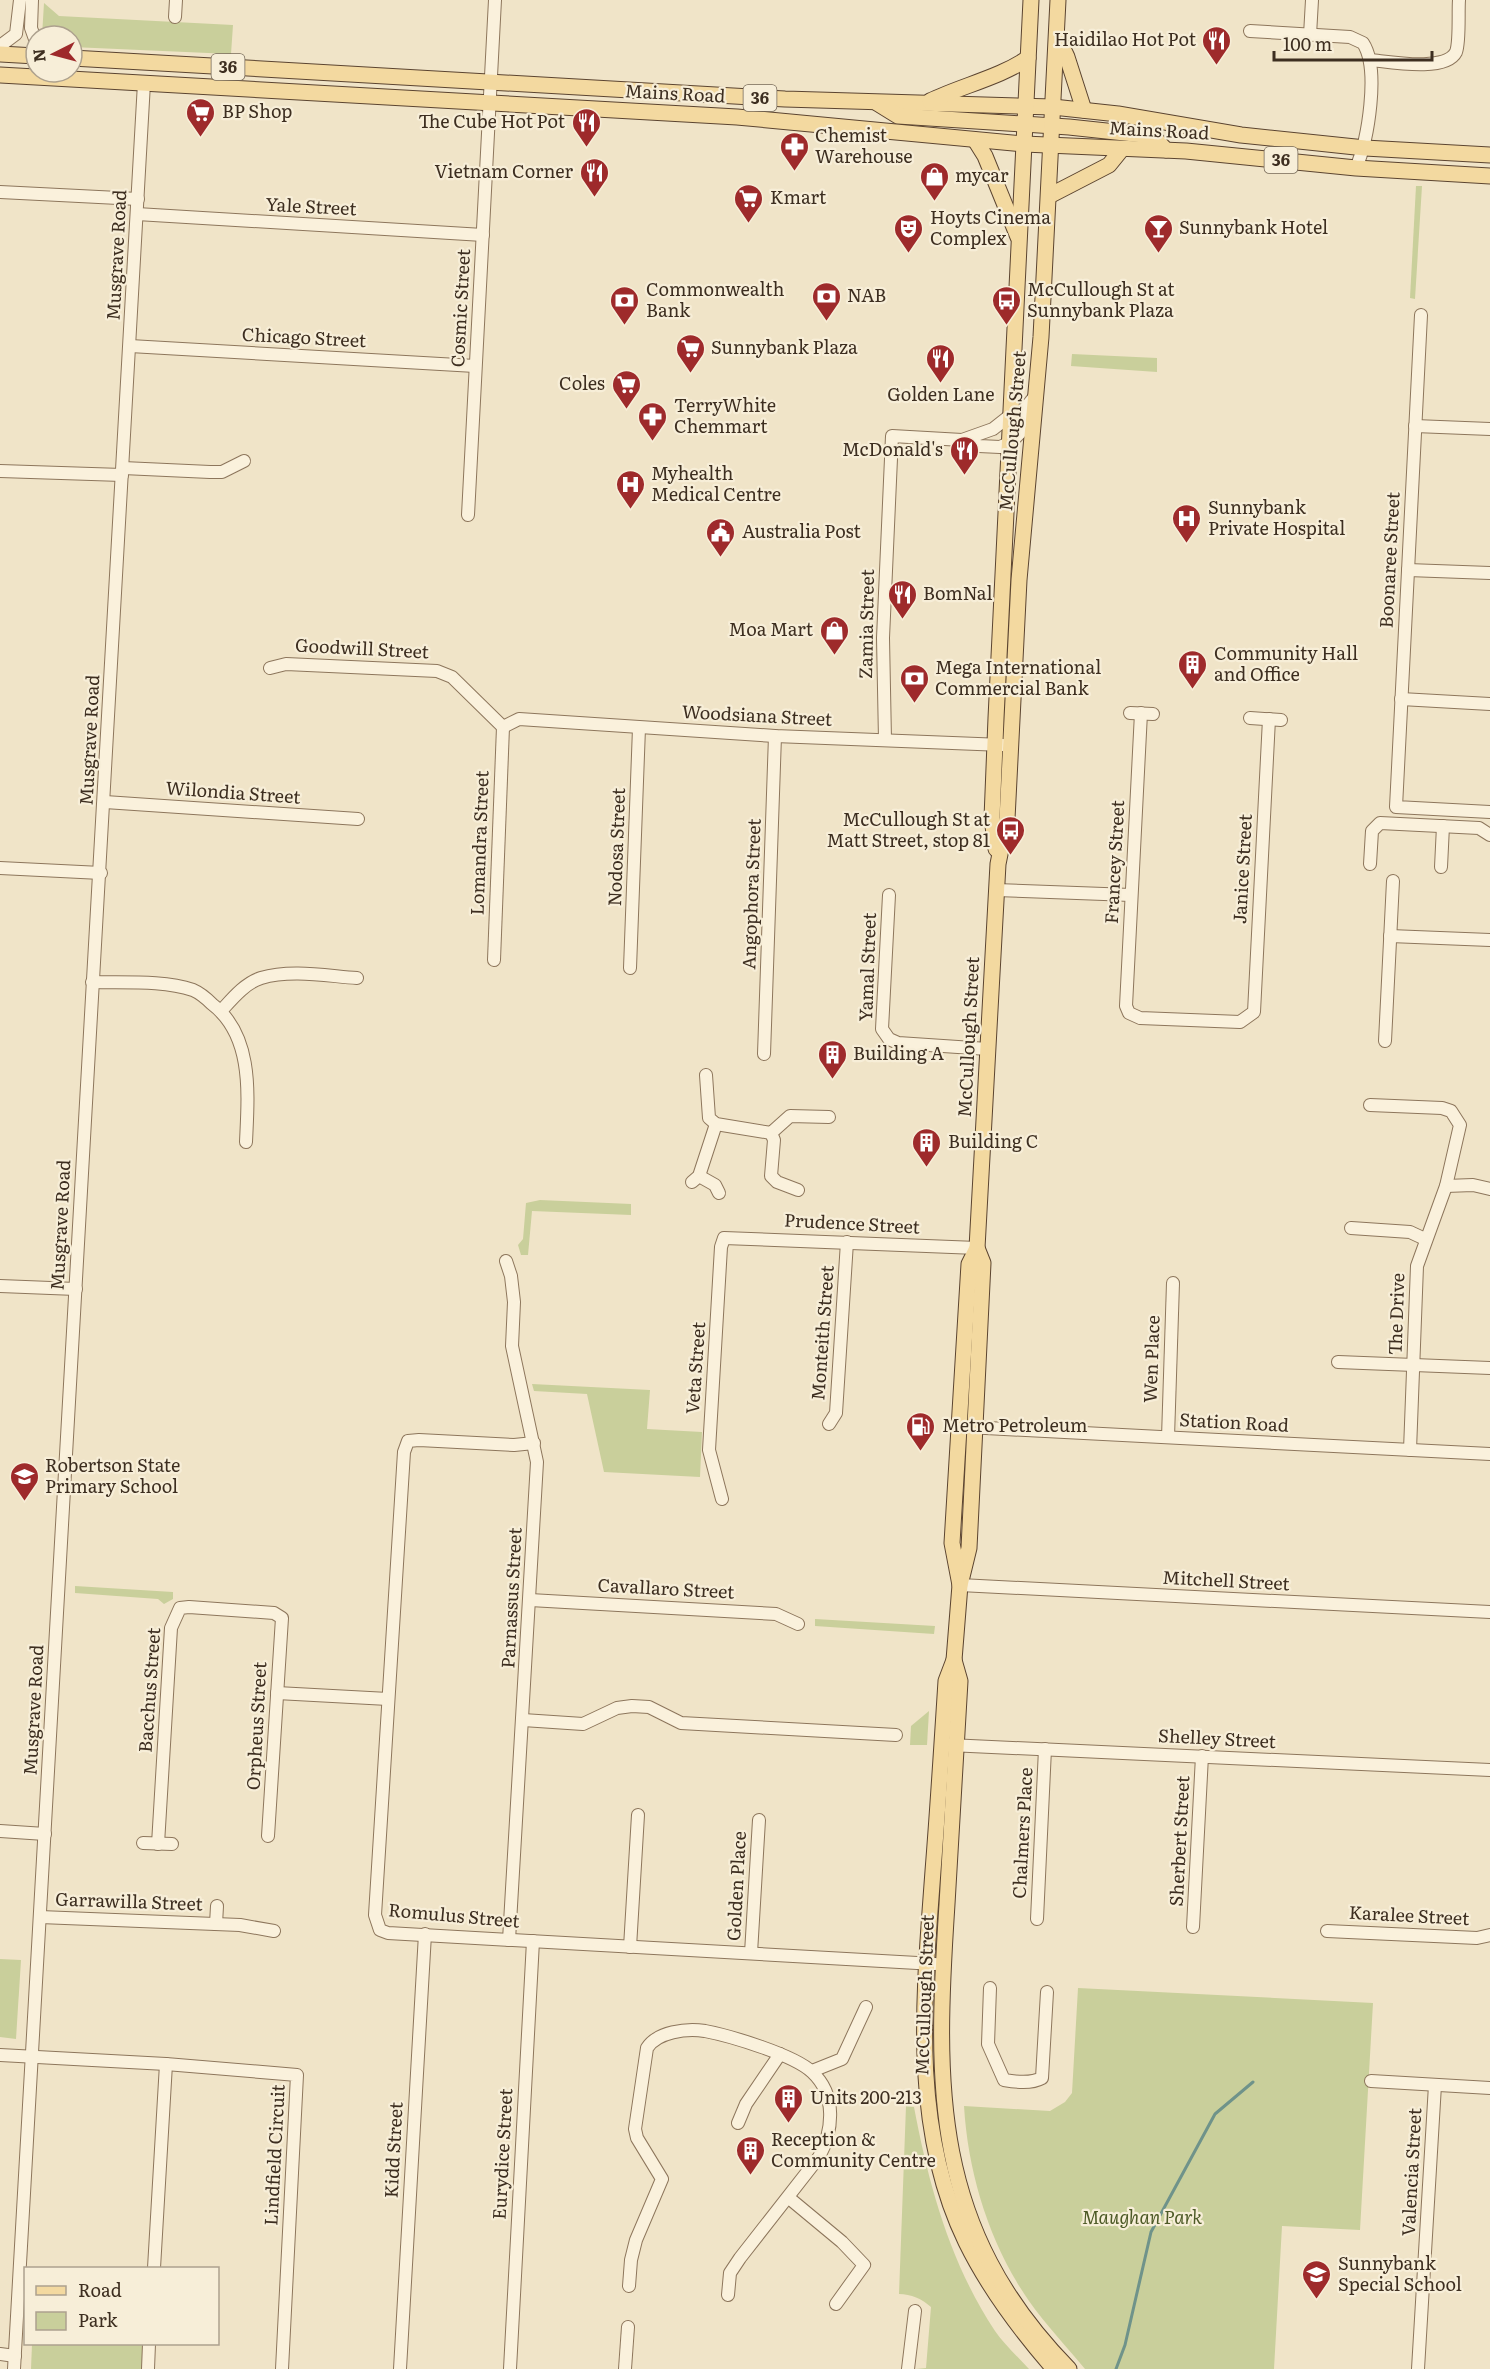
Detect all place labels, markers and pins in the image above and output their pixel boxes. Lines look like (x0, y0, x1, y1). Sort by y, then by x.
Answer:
restaurant icon: Haidilao Hot Pot (1201, 24, 1233, 66)
place label: Haidilao Hot Pot (1054, 25, 1197, 52)
supermarket icon: BP Shop (185, 96, 217, 138)
place label: BP Shop (222, 97, 292, 124)
restaurant icon: The Cube Hot Pot (570, 106, 602, 148)
place label: The Cube Hot Pot (418, 107, 566, 134)
place label: Chemist Warehouse (815, 121, 912, 169)
pharmacy icon: Chemist Warehouse (778, 130, 810, 172)
restaurant icon: Vietnam Corner (578, 156, 610, 198)
place label: Vietnam Corner (435, 157, 573, 184)
shop icon: mycar (918, 160, 950, 202)
place label: mycar (955, 161, 1009, 188)
supermarket icon: Kmart (733, 182, 765, 224)
place label: Kmart (770, 183, 827, 210)
place label: Hoyts Cinema Complex (930, 203, 1051, 251)
theatre icon: Hoyts Cinema Complex (893, 212, 925, 254)
bar icon: Sunnybank Hotel (1142, 212, 1174, 254)
place label: Sunnybank Hotel (1179, 213, 1328, 240)
place label: Commonwealth Bank (646, 275, 785, 323)
place label: McCullough St at Sunnybank Plaza (1027, 275, 1175, 323)
bank icon: NAB (810, 280, 842, 322)
place label: NAB (847, 281, 886, 308)
bank icon: Commonwealth Bank (609, 284, 641, 326)
bus stop icon: McCullough St at Sunnybank Plaza (990, 284, 1022, 326)
supermarket icon: Sunnybank Plaza (674, 332, 706, 374)
place label: Sunnybank Plaza (711, 333, 858, 360)
restaurant icon: Golden Lane (925, 342, 957, 384)
supermarket icon: Coles (610, 368, 642, 410)
place label: Coles (559, 369, 605, 396)
place label: Golden Lane (887, 380, 995, 407)
place label: TerryWhite Chemmart (674, 391, 776, 439)
pharmacy icon: TerryWhite Chemmart (637, 400, 669, 442)
restaurant icon: McDonald's (948, 434, 980, 476)
place label: McDonald's (842, 435, 943, 462)
place label: Myhealth Medical Centre (651, 459, 781, 507)
hospital icon: Myhealth Medical Centre (614, 468, 646, 510)
place label: Sunnybank Private Hospital (1208, 493, 1345, 541)
hospital icon: Sunnybank Private Hospital (1171, 502, 1203, 544)
public building icon: Australia Post (705, 516, 737, 558)
place label: Australia Post (742, 517, 861, 544)
restaurant icon: BomNal (886, 578, 918, 620)
place label: BomNal (923, 579, 993, 606)
shop icon: Moa Mart (818, 614, 850, 656)
place label: Moa Mart (728, 615, 814, 642)
place label: Community Hall and Office (1214, 639, 1358, 687)
building icon: Community Hall and Office (1177, 648, 1209, 690)
place label: Mega International Commercial Bank (935, 653, 1101, 701)
bank icon: Mega International Commercial Bank (898, 662, 930, 704)
place label: McCullough St at Matt Street, stop 81 (827, 805, 991, 853)
bus stop icon: McCullough St at Matt Street, stop 81 (995, 814, 1027, 856)
building icon: Building A (816, 1038, 848, 1080)
place label: Building A (853, 1039, 944, 1066)
building icon: Building C (911, 1126, 943, 1168)
place label: Building C (948, 1127, 1038, 1154)
fuel station icon: Metro Petroleum (905, 1410, 937, 1452)
place label: Metro Petroleum (942, 1411, 1088, 1438)
place label: Robertson State Primary School (45, 1451, 180, 1499)
school or university icon: Robertson State Primary School (8, 1460, 40, 1502)
building icon: Units 200-213 (773, 2082, 805, 2124)
place label: Units 200-213 (810, 2083, 922, 2110)
place label: Reception & Community Centre (771, 2125, 936, 2173)
building icon: Reception & Community Centre (734, 2134, 766, 2176)
place label: Sunnybank Special School (1338, 2249, 1462, 2297)
school or university icon: Sunnybank Special School (1301, 2258, 1333, 2300)

